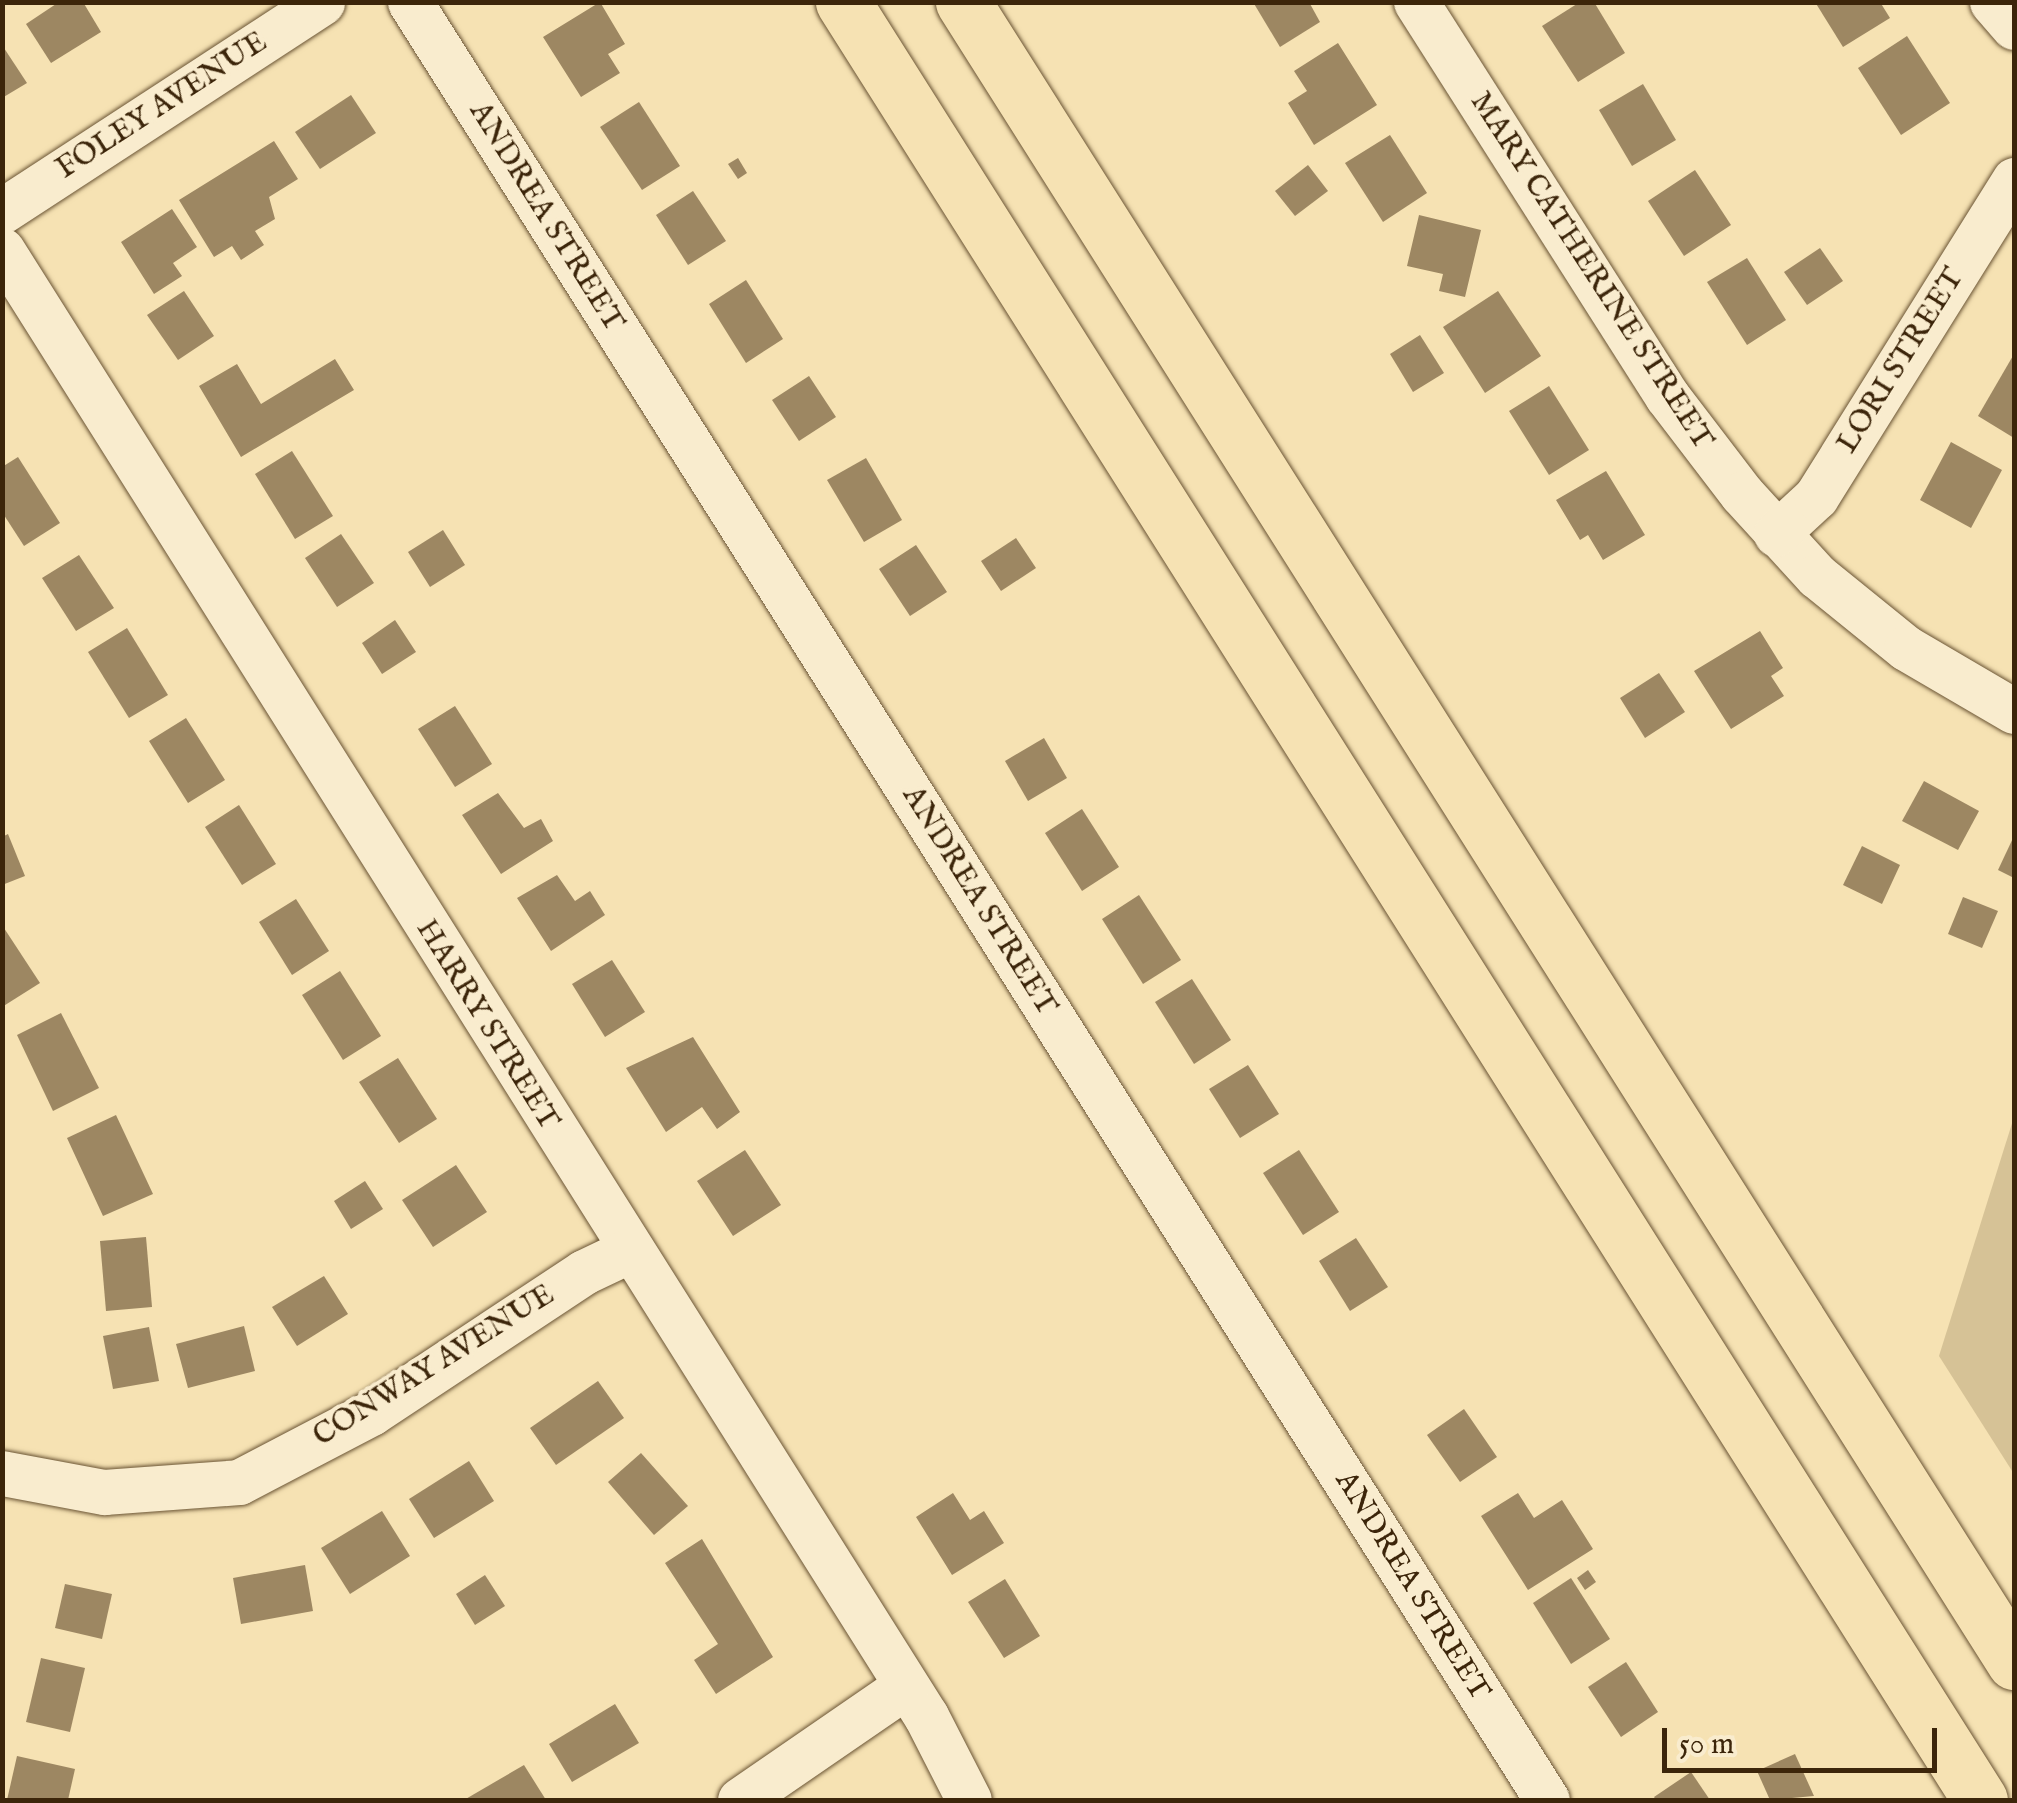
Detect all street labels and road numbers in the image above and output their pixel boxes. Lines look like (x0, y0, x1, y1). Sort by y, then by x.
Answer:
street label: FOLEY AVENUE (50, 25, 274, 187)
street label: MARY CATHERINE STREET (1462, 85, 1720, 457)
street label: ANDREA STREET (461, 96, 631, 338)
street label: LORI STREET (1830, 262, 1972, 460)
street label: ANDREA STREET (894, 780, 1064, 1022)
street label: HARRY STREET (408, 913, 566, 1137)
street label: CONWAY AVENUE (307, 1277, 561, 1455)
street label: ANDREA STREET (1327, 1465, 1497, 1707)

